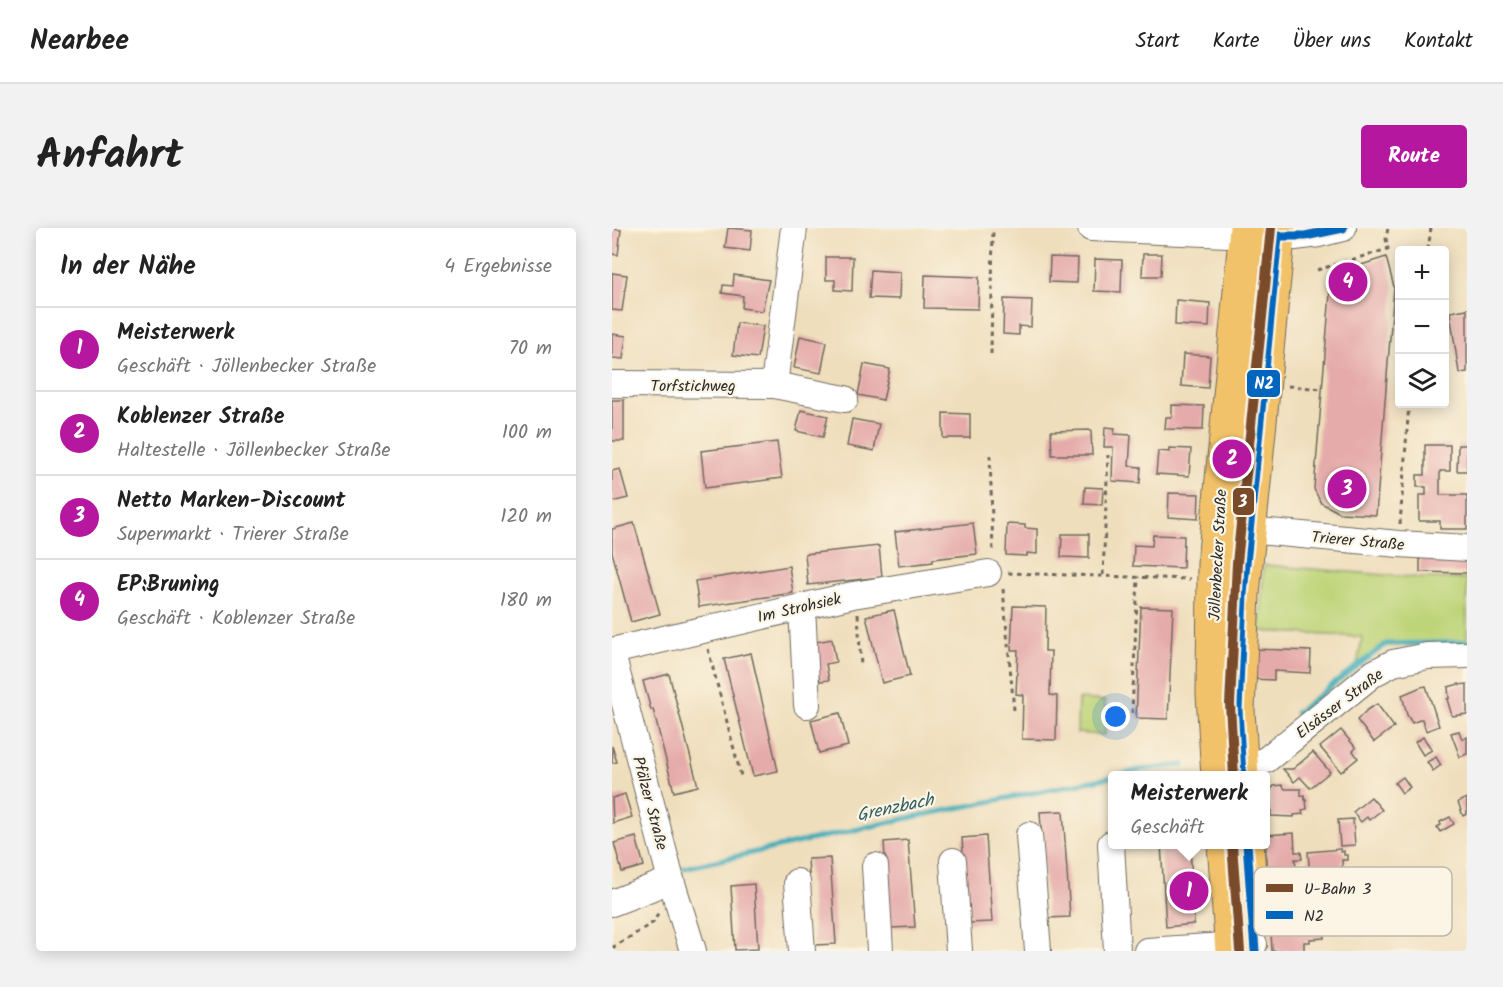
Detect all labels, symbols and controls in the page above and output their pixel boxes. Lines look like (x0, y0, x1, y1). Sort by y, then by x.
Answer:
text: Nearbee (30, 19, 129, 64)
text: Start (1135, 25, 1180, 58)
text: Karte (1213, 25, 1259, 58)
text: Über uns (1292, 25, 1371, 58)
text: Kontakt (1404, 25, 1473, 58)
text: Anfahrt (36, 123, 183, 190)
button: Route (1361, 125, 1467, 188)
text: In der Nähe (60, 246, 196, 288)
map controls (1395, 246, 1449, 408)
button: + (1395, 246, 1449, 300)
text: 4 Ergebnisse (444, 251, 552, 283)
pin: 4 (1328, 260, 1368, 304)
button: − (1395, 300, 1449, 354)
text: Meisterwerk (117, 316, 234, 351)
text: 1 (76, 333, 83, 365)
text: 70 m (509, 333, 552, 365)
text: Geschäft · Jöllenbecker Straße (117, 351, 376, 383)
button: layers (1395, 354, 1449, 408)
line badge: N2 (1246, 369, 1281, 398)
text: N2 (1254, 372, 1274, 397)
street label: Torfstichweg (650, 374, 736, 399)
text: Koblenzer Straße (117, 400, 284, 435)
text: 2 (74, 417, 85, 449)
text: 100 m (502, 417, 552, 449)
text: Haltestelle · Jöllenbecker Straße (117, 435, 391, 467)
pin: 2 (1212, 436, 1252, 482)
pin: 3 (1328, 466, 1366, 512)
text: Netto Marken-Discount (117, 484, 345, 519)
line badge: 3 (1232, 487, 1255, 516)
street label: Jöllenbecker Straße (1203, 489, 1234, 621)
text: 3 (1238, 490, 1248, 515)
text: 3 (74, 501, 85, 533)
text: 120 m (500, 501, 552, 533)
text: Supermarkt · Trierer Straße (117, 519, 349, 551)
street label: Trierer Straße (1310, 525, 1405, 558)
text: EP:Bruning (117, 568, 220, 603)
text: 4 (74, 585, 85, 617)
text: 180 m (500, 585, 552, 617)
street label: Im Strohsiek (755, 587, 844, 630)
text: Geschäft · Koblenzer Straße (117, 603, 355, 635)
street label: Elsässer Straße (1291, 663, 1389, 746)
your location (1101, 702, 1130, 731)
street label: Pfälzer Straße (625, 754, 674, 853)
popup (1108, 771, 1270, 849)
text: Meisterwerk (1130, 777, 1248, 812)
water label: Grenzbach (854, 786, 938, 831)
text: Geschäft (1130, 812, 1204, 844)
legend (1254, 867, 1452, 936)
pin: 1 (1170, 868, 1208, 914)
text: U-Bahn 3 (1304, 877, 1371, 902)
text: N2 (1304, 904, 1324, 929)

